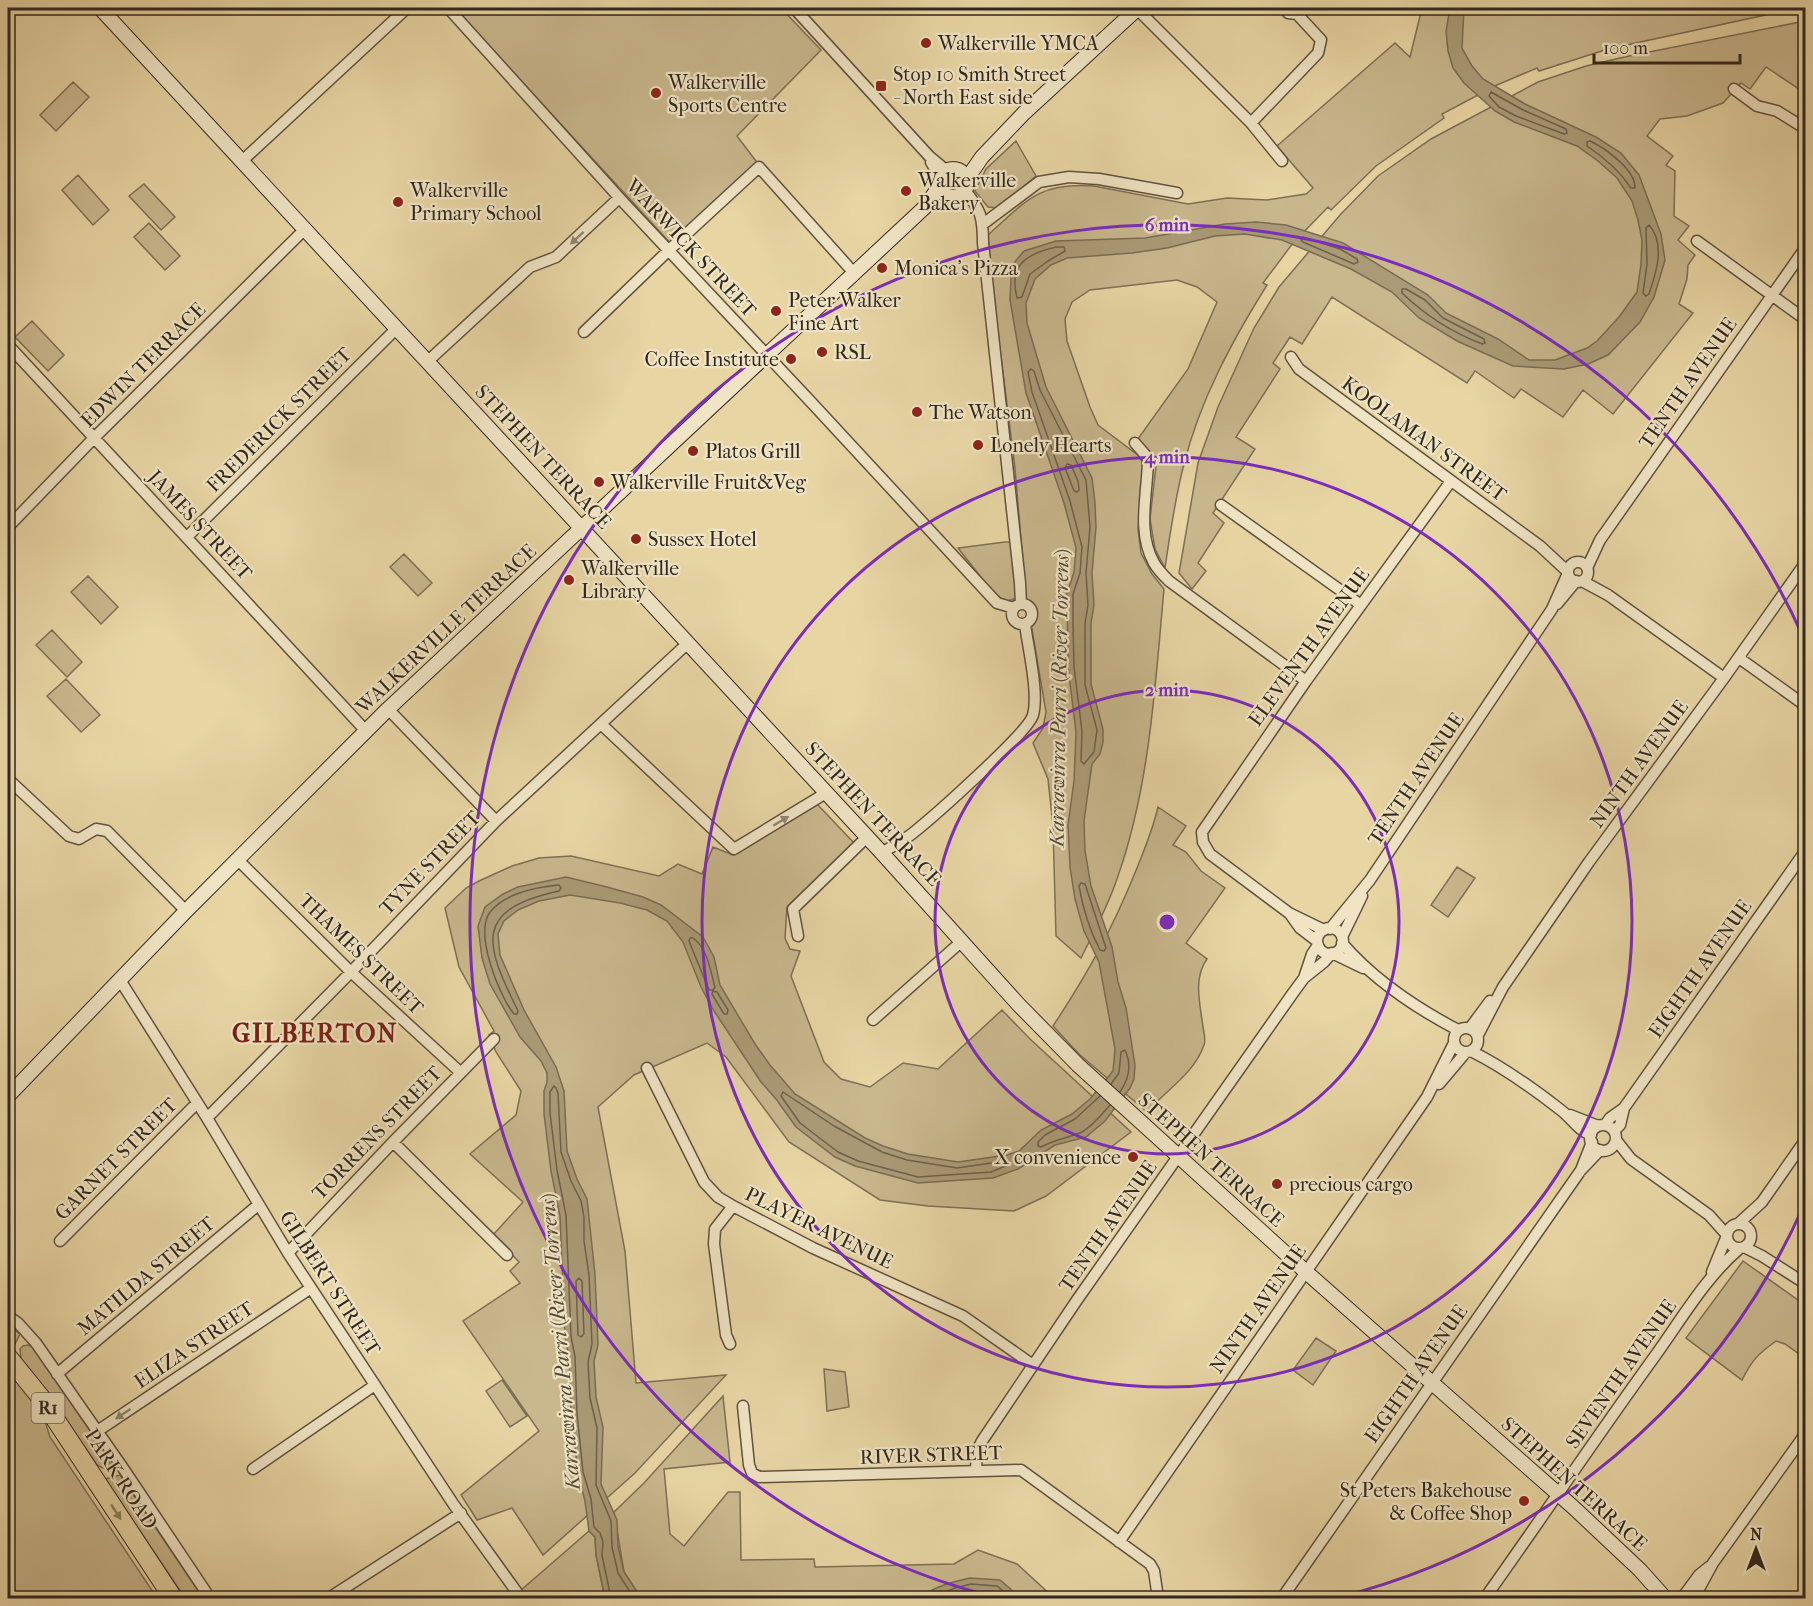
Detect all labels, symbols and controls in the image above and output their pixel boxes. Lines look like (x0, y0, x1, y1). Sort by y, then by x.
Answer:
scale bar (1594, 27, 1740, 65)
place label: Walkerville YMCA (937, 32, 1100, 55)
marker: Walkerville YMCA (919, 36, 933, 50)
text: 100 m (1603, 38, 1648, 59)
place label: Stop 10 Smith Street - North East side (893, 63, 1066, 109)
place label: Walkerville Sports Centre (667, 71, 787, 117)
marker: Stop 10 Smith Street - North East side (874, 79, 888, 93)
marker: Walkerville Sports Centre (649, 86, 663, 100)
place label: Walkerville Bakery (917, 169, 1016, 215)
street label: WARWICK STREET (620, 173, 761, 322)
place label: Walkerville Primary School (409, 179, 542, 225)
marker: Walkerville Bakery (899, 184, 913, 198)
marker: Walkerville Primary School (391, 195, 405, 209)
text: 6 min (1145, 215, 1190, 236)
one-way arrow (569, 231, 584, 245)
place label: Monica's Pizza (894, 257, 1019, 280)
marker: Monica's Pizza (875, 261, 889, 275)
place label: Peter Walker Fine Art (788, 289, 901, 335)
street label: EDWIN TERRACE (76, 298, 210, 432)
marker: Peter Walker Fine Art (769, 304, 783, 318)
street label: TENTH AVENUE (1634, 313, 1742, 453)
place label: RSL (834, 341, 871, 364)
street label: FREDERICK STREET (202, 342, 357, 497)
marker: RSL (815, 345, 829, 359)
place label: Coffee Institute (644, 348, 779, 371)
marker: Coffee Institute (784, 352, 798, 366)
street label: KOOLAMAN STREET (1337, 372, 1511, 507)
street label: STEPHEN TERRACE (470, 380, 616, 534)
place label: The Watson (929, 401, 1032, 424)
marker: The Watson (910, 405, 924, 419)
place label: Lonely Hearts (990, 434, 1111, 457)
marker: Lonely Hearts (971, 438, 985, 452)
place label: Platos Grill (705, 440, 801, 463)
marker: Platos Grill (686, 444, 700, 458)
text: 4 min (1143, 447, 1190, 468)
street label: JAMES STREET (142, 464, 257, 585)
place label: Walkerville Fruit&Veg (610, 471, 806, 494)
marker: Walkerville Fruit&Veg (592, 475, 606, 489)
place label: Sussex Hotel (648, 528, 757, 551)
marker: Sussex Hotel (629, 532, 643, 546)
street label: WALKERVILLE TERRACE (350, 540, 541, 719)
water label: Karrawirra Parri (River Torrens) (1044, 549, 1074, 849)
place label: Walkerville Library (580, 557, 679, 603)
street label: ELEVENTH AVENUE (1244, 563, 1374, 731)
marker: Walkerville Library (562, 573, 576, 587)
text: 2 min (1145, 680, 1189, 701)
street label: NINTH AVENUE (1585, 696, 1693, 832)
street label: TENTH AVENUE (1363, 709, 1469, 849)
street label: STEPHEN TERRACE (800, 737, 946, 891)
street label: TYNE STREET (375, 806, 486, 920)
one-way arrow (772, 816, 789, 826)
street label: THAMES STREET (294, 889, 428, 1019)
street label: EIGHTH AVENUE (1644, 896, 1756, 1042)
centre of rings (1157, 912, 1177, 932)
district label: GILBERTON (232, 1018, 398, 1049)
street label: TORRENS STREET (308, 1061, 447, 1204)
street label: STEPHEN TERRACE (1133, 1088, 1289, 1232)
street label: GARNET STREET (50, 1093, 182, 1225)
place label: X convenience (994, 1146, 1121, 1169)
marker: X convenience (1126, 1150, 1140, 1164)
street label: TENTH AVENUE (1054, 1156, 1162, 1296)
place label: precious cargo (1288, 1173, 1413, 1196)
marker: precious cargo (1270, 1177, 1284, 1191)
street label: PLAYER AVENUE (741, 1182, 897, 1274)
water label: Karrawirra Parri (River Torrens) (535, 1192, 585, 1493)
street label: GILBERT STREET (275, 1207, 385, 1360)
street label: MATILDA STREET (73, 1211, 220, 1340)
street label: NINTH AVENUE (1205, 1240, 1311, 1378)
street label: SEVENTH AVENUE (1561, 1295, 1681, 1453)
street label: ELIZA STREET (130, 1296, 258, 1393)
street label: EIGHTH AVENUE (1360, 1301, 1472, 1447)
road number: R1 (32, 1393, 64, 1423)
one-way arrow (115, 1408, 131, 1419)
street label: STEPHEN TERRACE (1496, 1412, 1652, 1556)
street label: PARK ROAD (80, 1424, 162, 1534)
street label: RIVER STREET (859, 1441, 1003, 1469)
place label: St Peters Bakehouse & Coffee Shop (1340, 1479, 1512, 1525)
marker: St Peters Bakehouse & Coffee Shop (1517, 1494, 1531, 1508)
one-way arrow (110, 1504, 121, 1520)
north arrow (1726, 1519, 1786, 1579)
text: N (1750, 1525, 1763, 1544)

